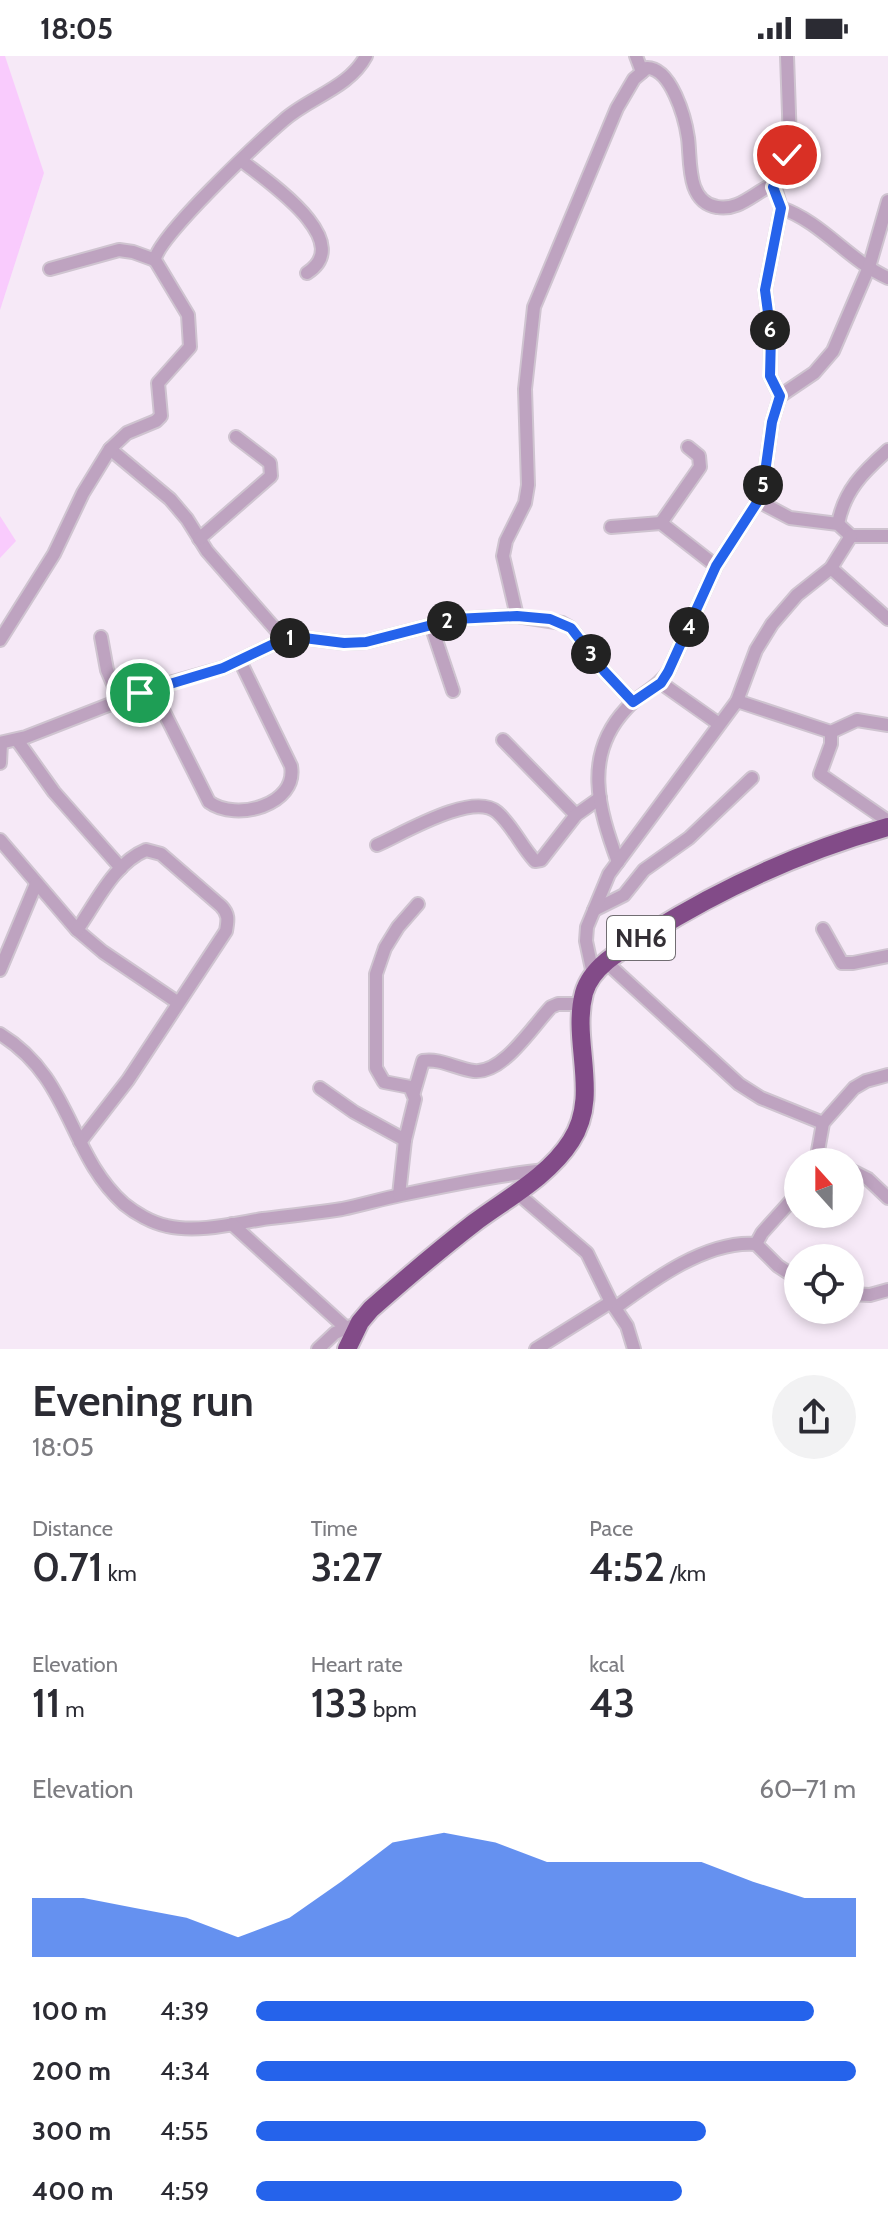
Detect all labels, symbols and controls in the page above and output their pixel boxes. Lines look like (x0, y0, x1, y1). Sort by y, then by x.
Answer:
text: 18:05 (40, 10, 113, 47)
pin (753, 121, 821, 189)
icon: check (765, 133, 809, 177)
pin: 6 (750, 310, 790, 350)
text: 6 (764, 316, 776, 343)
pin: 5 (743, 465, 783, 505)
text: 5 (757, 471, 769, 498)
pin: 2 (427, 601, 467, 641)
text: 2 (441, 607, 453, 634)
pin: 4 (669, 607, 709, 647)
text: 4 (682, 613, 696, 640)
pin: 1 (270, 618, 310, 658)
text: 1 (286, 624, 294, 651)
pin: 3 (571, 634, 611, 674)
text: 3 (585, 640, 597, 667)
pin (106, 659, 174, 727)
icon: arrive (118, 671, 162, 715)
road number: NH6 (607, 916, 675, 960)
north arrow (784, 1148, 864, 1228)
map controls (784, 1148, 864, 1324)
button: locate (784, 1244, 864, 1324)
text: Evening run (32, 1374, 254, 1427)
button: share (772, 1375, 856, 1459)
text: 18:05 (32, 1431, 94, 1463)
text: Distance (32, 1515, 113, 1542)
text: Time (311, 1515, 357, 1542)
text: Pace (589, 1515, 633, 1542)
text: 0.71 (32, 1542, 103, 1591)
text: 3:27 (311, 1542, 382, 1591)
text: 4:52 (589, 1542, 665, 1591)
text: km (103, 1560, 137, 1587)
text: /km (665, 1560, 706, 1587)
text: Elevation (32, 1651, 118, 1678)
text: Heart rate (311, 1651, 403, 1678)
text: kcal (589, 1651, 624, 1678)
text: 11 (32, 1678, 60, 1727)
text: 133 (311, 1678, 368, 1727)
text: 43 (589, 1678, 635, 1727)
text: m (60, 1696, 85, 1723)
text: bpm (368, 1696, 417, 1723)
text: Elevation (32, 1773, 134, 1805)
text: 60–71 m (759, 1773, 856, 1805)
text: 100 m (32, 1995, 107, 2027)
text: 4:39 (160, 1995, 209, 2027)
text: 200 m (32, 2055, 111, 2087)
text: 4:34 (160, 2055, 210, 2087)
text: 300 m (32, 2115, 111, 2147)
text: 4:55 (160, 2115, 209, 2147)
text: 400 m (32, 2175, 113, 2207)
text: 4:59 (160, 2175, 209, 2207)

